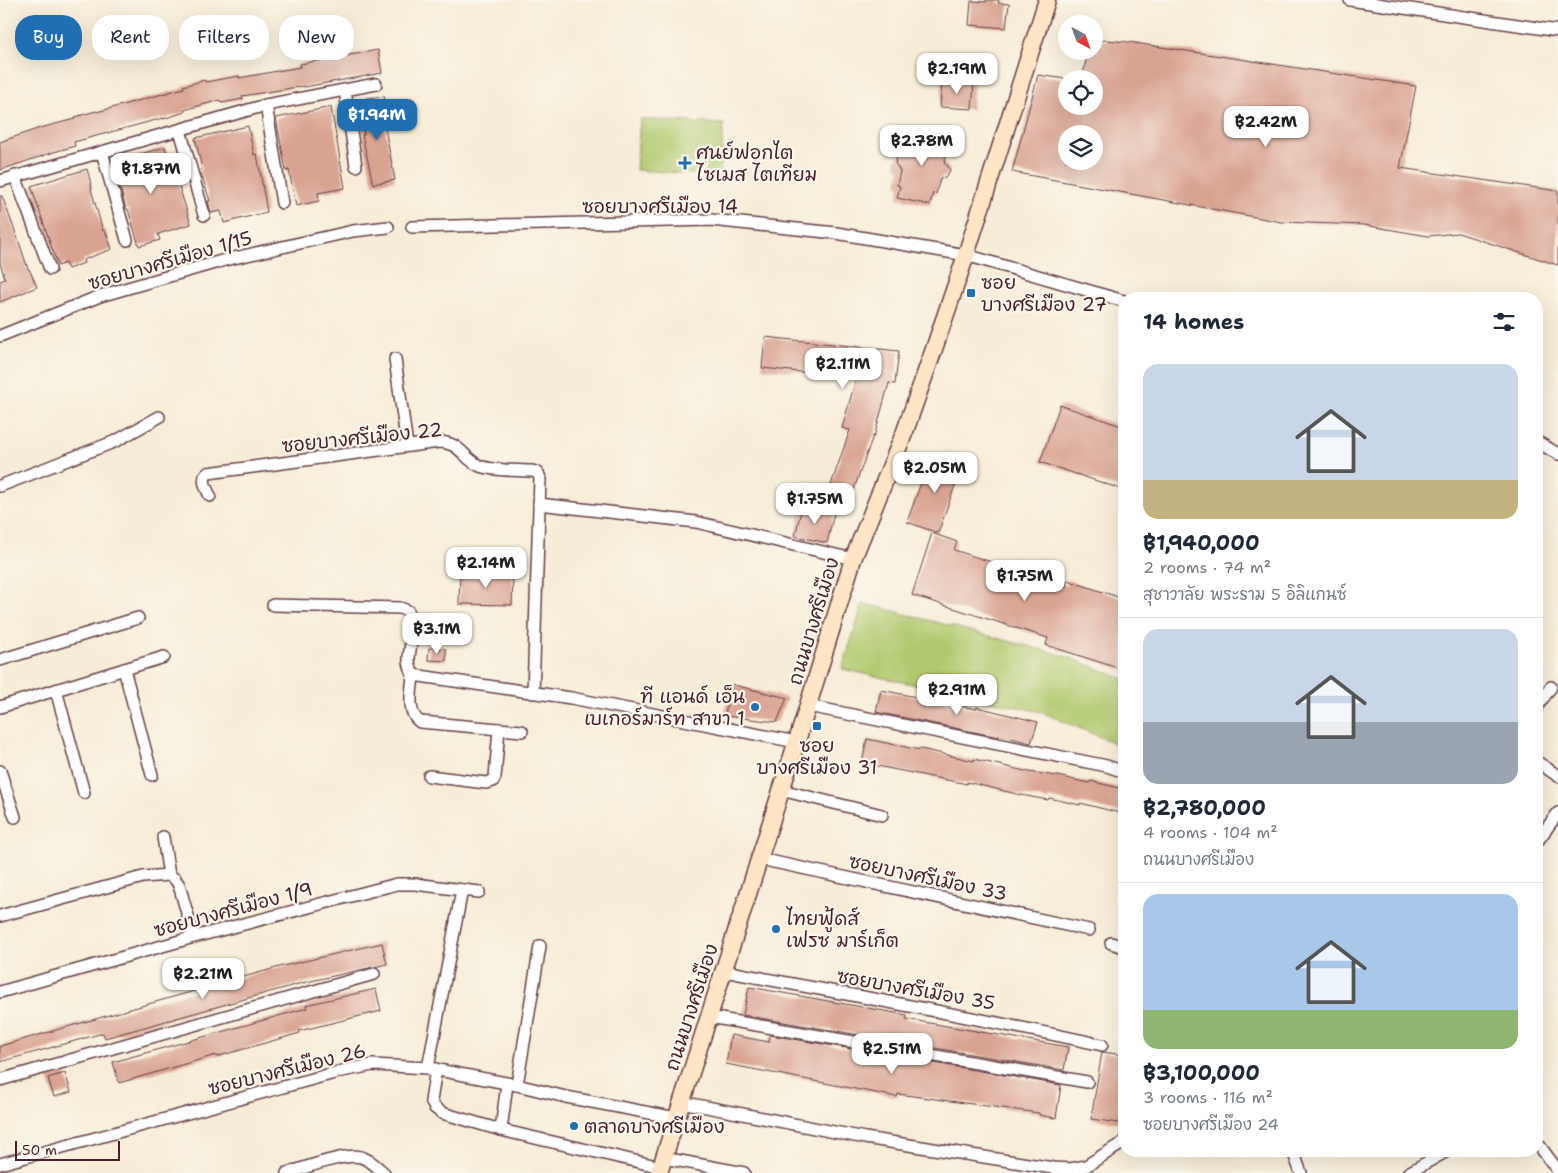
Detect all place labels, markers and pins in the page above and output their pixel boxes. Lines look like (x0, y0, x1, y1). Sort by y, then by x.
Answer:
pin: ฿2.19M (916, 52, 998, 95)
pin: ฿1.94M (336, 98, 418, 141)
pin: ฿2.42M (1225, 106, 1307, 148)
pin: ฿2.78M (881, 124, 963, 167)
place label: ศูนย์ฟอกไต ไซเมส ไตเทียม (695, 140, 817, 187)
pin: ฿1.87M (110, 152, 192, 195)
marker: ศูนย์ฟอกไต ไซเมส ไตเทียม (678, 156, 692, 170)
place label: ซอย บางศรีเมือง 27 (981, 270, 1107, 317)
marker: ซอย บางศรีเมือง 27 (965, 287, 977, 299)
pin: ฿2.11M (802, 348, 884, 390)
pin: ฿2.05M (894, 452, 976, 494)
pin: ฿1.75M (774, 482, 856, 525)
pin: ฿2.14M (445, 546, 527, 589)
pin: ฿1.75M (984, 560, 1066, 602)
pin: ฿3.1M (402, 612, 472, 655)
pin: ฿2.91M (916, 674, 998, 716)
place label: ที แอนด์ เอ็น เบเกอร์มาร์ท สาขา 1 (584, 684, 745, 731)
marker: ที แอนด์ เอ็น เบเกอร์มาร์ท สาขา 1 (749, 701, 761, 713)
marker: ซอย บางศรีเมือง 31 (811, 720, 823, 732)
place label: ซอย บางศรีเมือง 31 (756, 733, 878, 780)
place label: ไทยฟู้ดส์ เฟรซ มาร์เก็ต (785, 906, 899, 953)
marker: ไทยฟู้ดส์ เฟรซ มาร์เก็ต (770, 923, 782, 935)
pin: ฿2.21M (162, 958, 244, 1000)
pin: ฿2.51M (851, 1032, 933, 1075)
place label: ตลาดบางศรีเมือง (584, 1114, 725, 1139)
marker: ตลาดบางศรีเมือง (568, 1120, 580, 1132)

